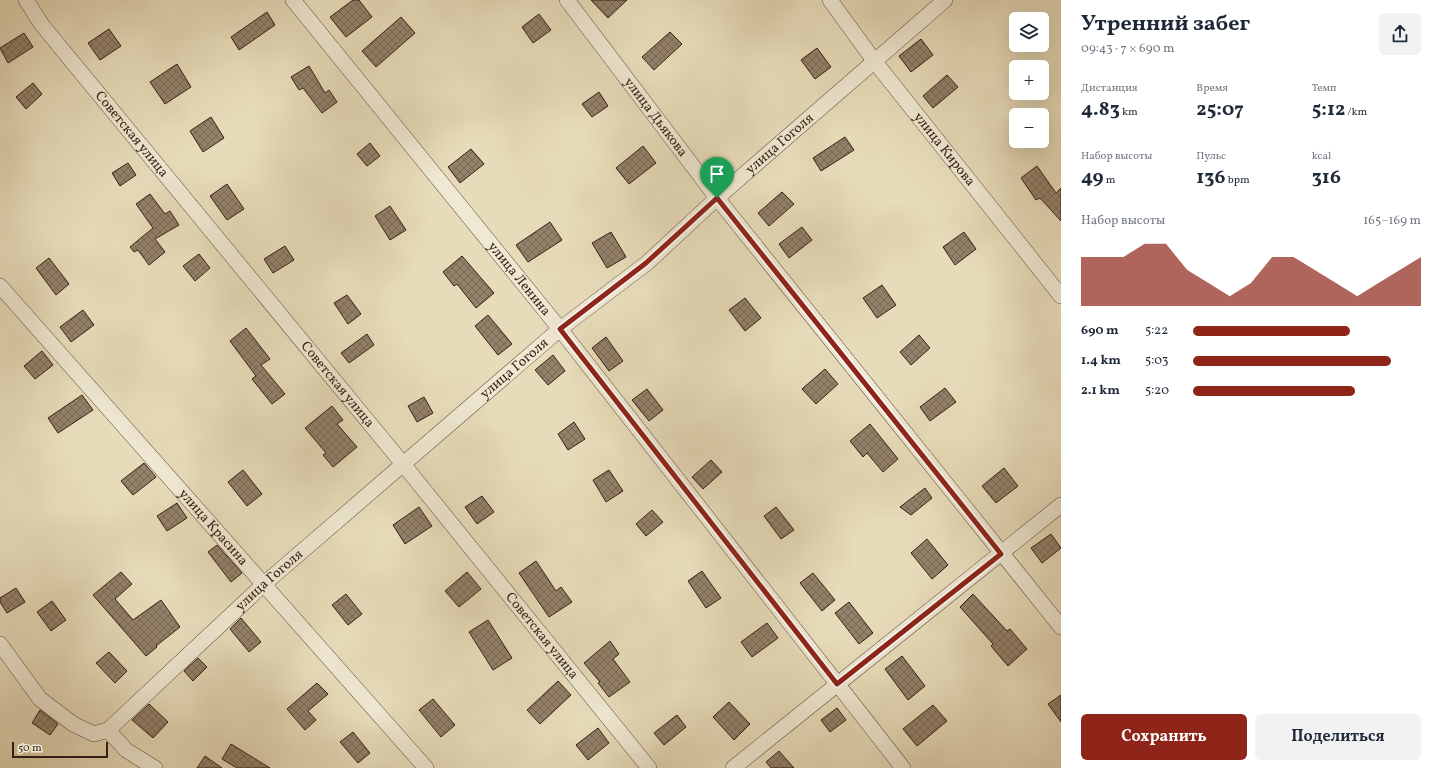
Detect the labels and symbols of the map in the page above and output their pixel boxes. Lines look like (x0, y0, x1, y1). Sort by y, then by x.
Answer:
street label: улица Дьякова (619, 74, 692, 161)
street label: Советская улица (91, 87, 173, 181)
street label: улица Кирова (909, 108, 980, 190)
street label: улица Гоголя (741, 109, 818, 179)
pin (700, 157, 734, 198)
street label: улица Ленина (483, 238, 555, 320)
street label: улица Гоголя (476, 334, 553, 403)
street label: Советская улица (296, 337, 379, 432)
street label: улица Красина (174, 485, 252, 570)
street label: улица Гоголя (231, 545, 307, 615)
street label: Советская улица (501, 588, 583, 683)
scale bar (12, 740, 108, 759)

